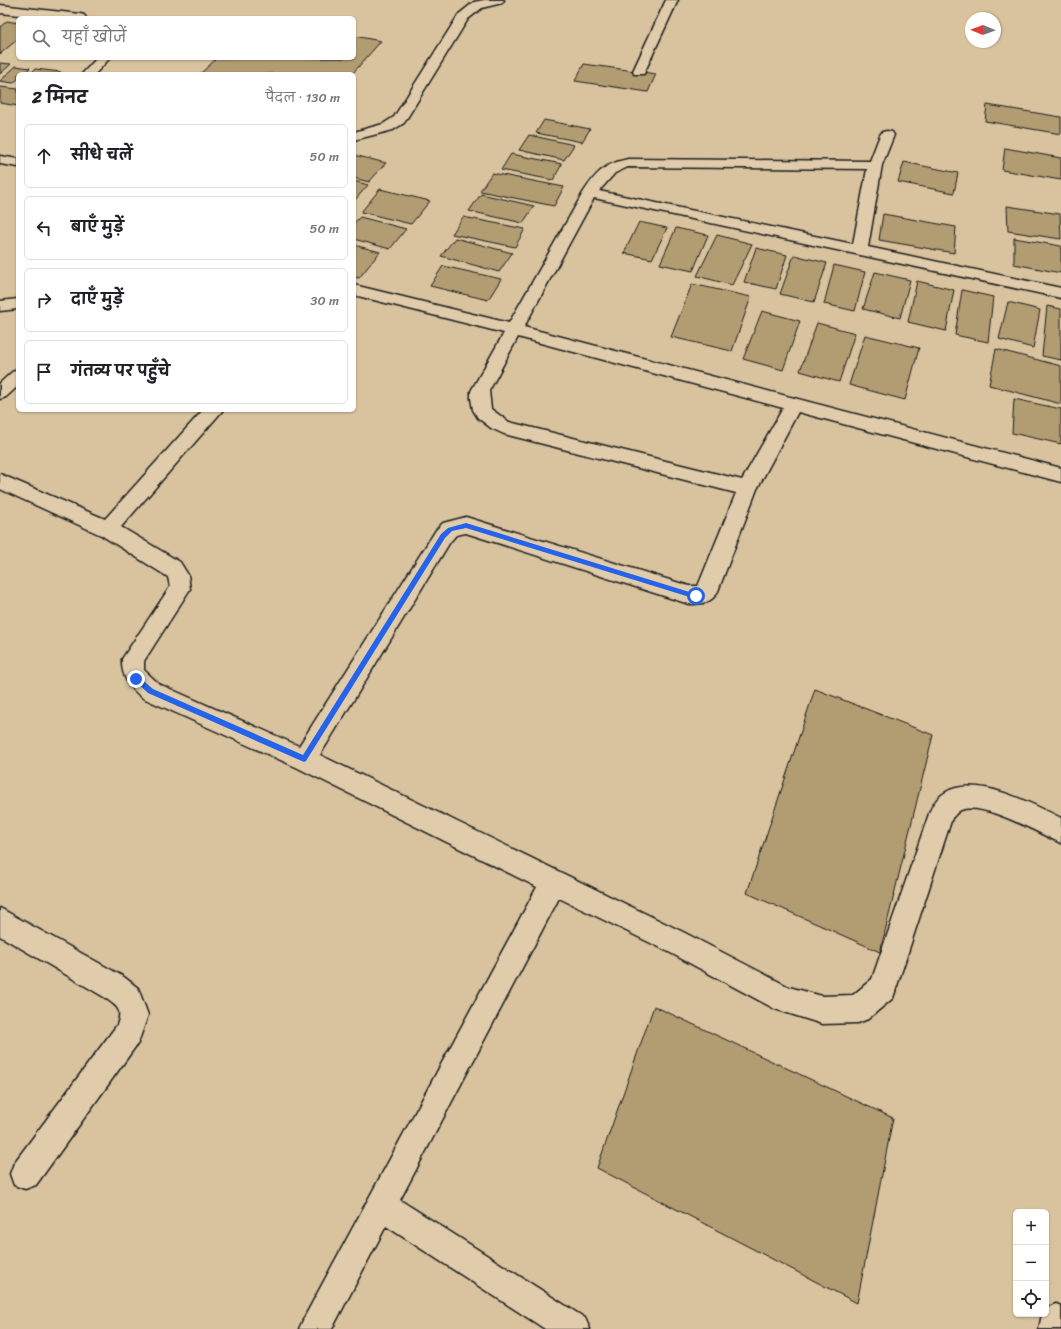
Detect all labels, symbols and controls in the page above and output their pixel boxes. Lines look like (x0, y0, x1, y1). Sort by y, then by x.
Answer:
north arrow (965, 12, 1001, 48)
search box (16, 16, 356, 60)
text: यहाँ खोजें (62, 24, 127, 50)
icon: search (30, 27, 52, 49)
text: 2 मिनट (32, 82, 88, 112)
text: पैदल · 130 m (265, 86, 340, 109)
text: सीधे चलें (71, 142, 132, 168)
icon: ahead (33, 145, 55, 167)
text: 50 m (309, 145, 339, 168)
text: बाएँ मुड़ें (71, 214, 124, 240)
icon: left (33, 217, 55, 239)
text: 50 m (309, 217, 339, 240)
text: दाएँ मुड़ें (71, 286, 123, 312)
icon: right (33, 289, 55, 311)
text: 30 m (310, 289, 339, 312)
text: गंतव्य पर पहुँचे (71, 358, 170, 384)
icon: arrive (33, 361, 55, 383)
route start (687, 587, 705, 605)
route end (127, 670, 145, 688)
map controls (1013, 1209, 1049, 1317)
button: + (1013, 1209, 1049, 1245)
button: − (1013, 1245, 1049, 1281)
button: locate (1013, 1281, 1049, 1317)

